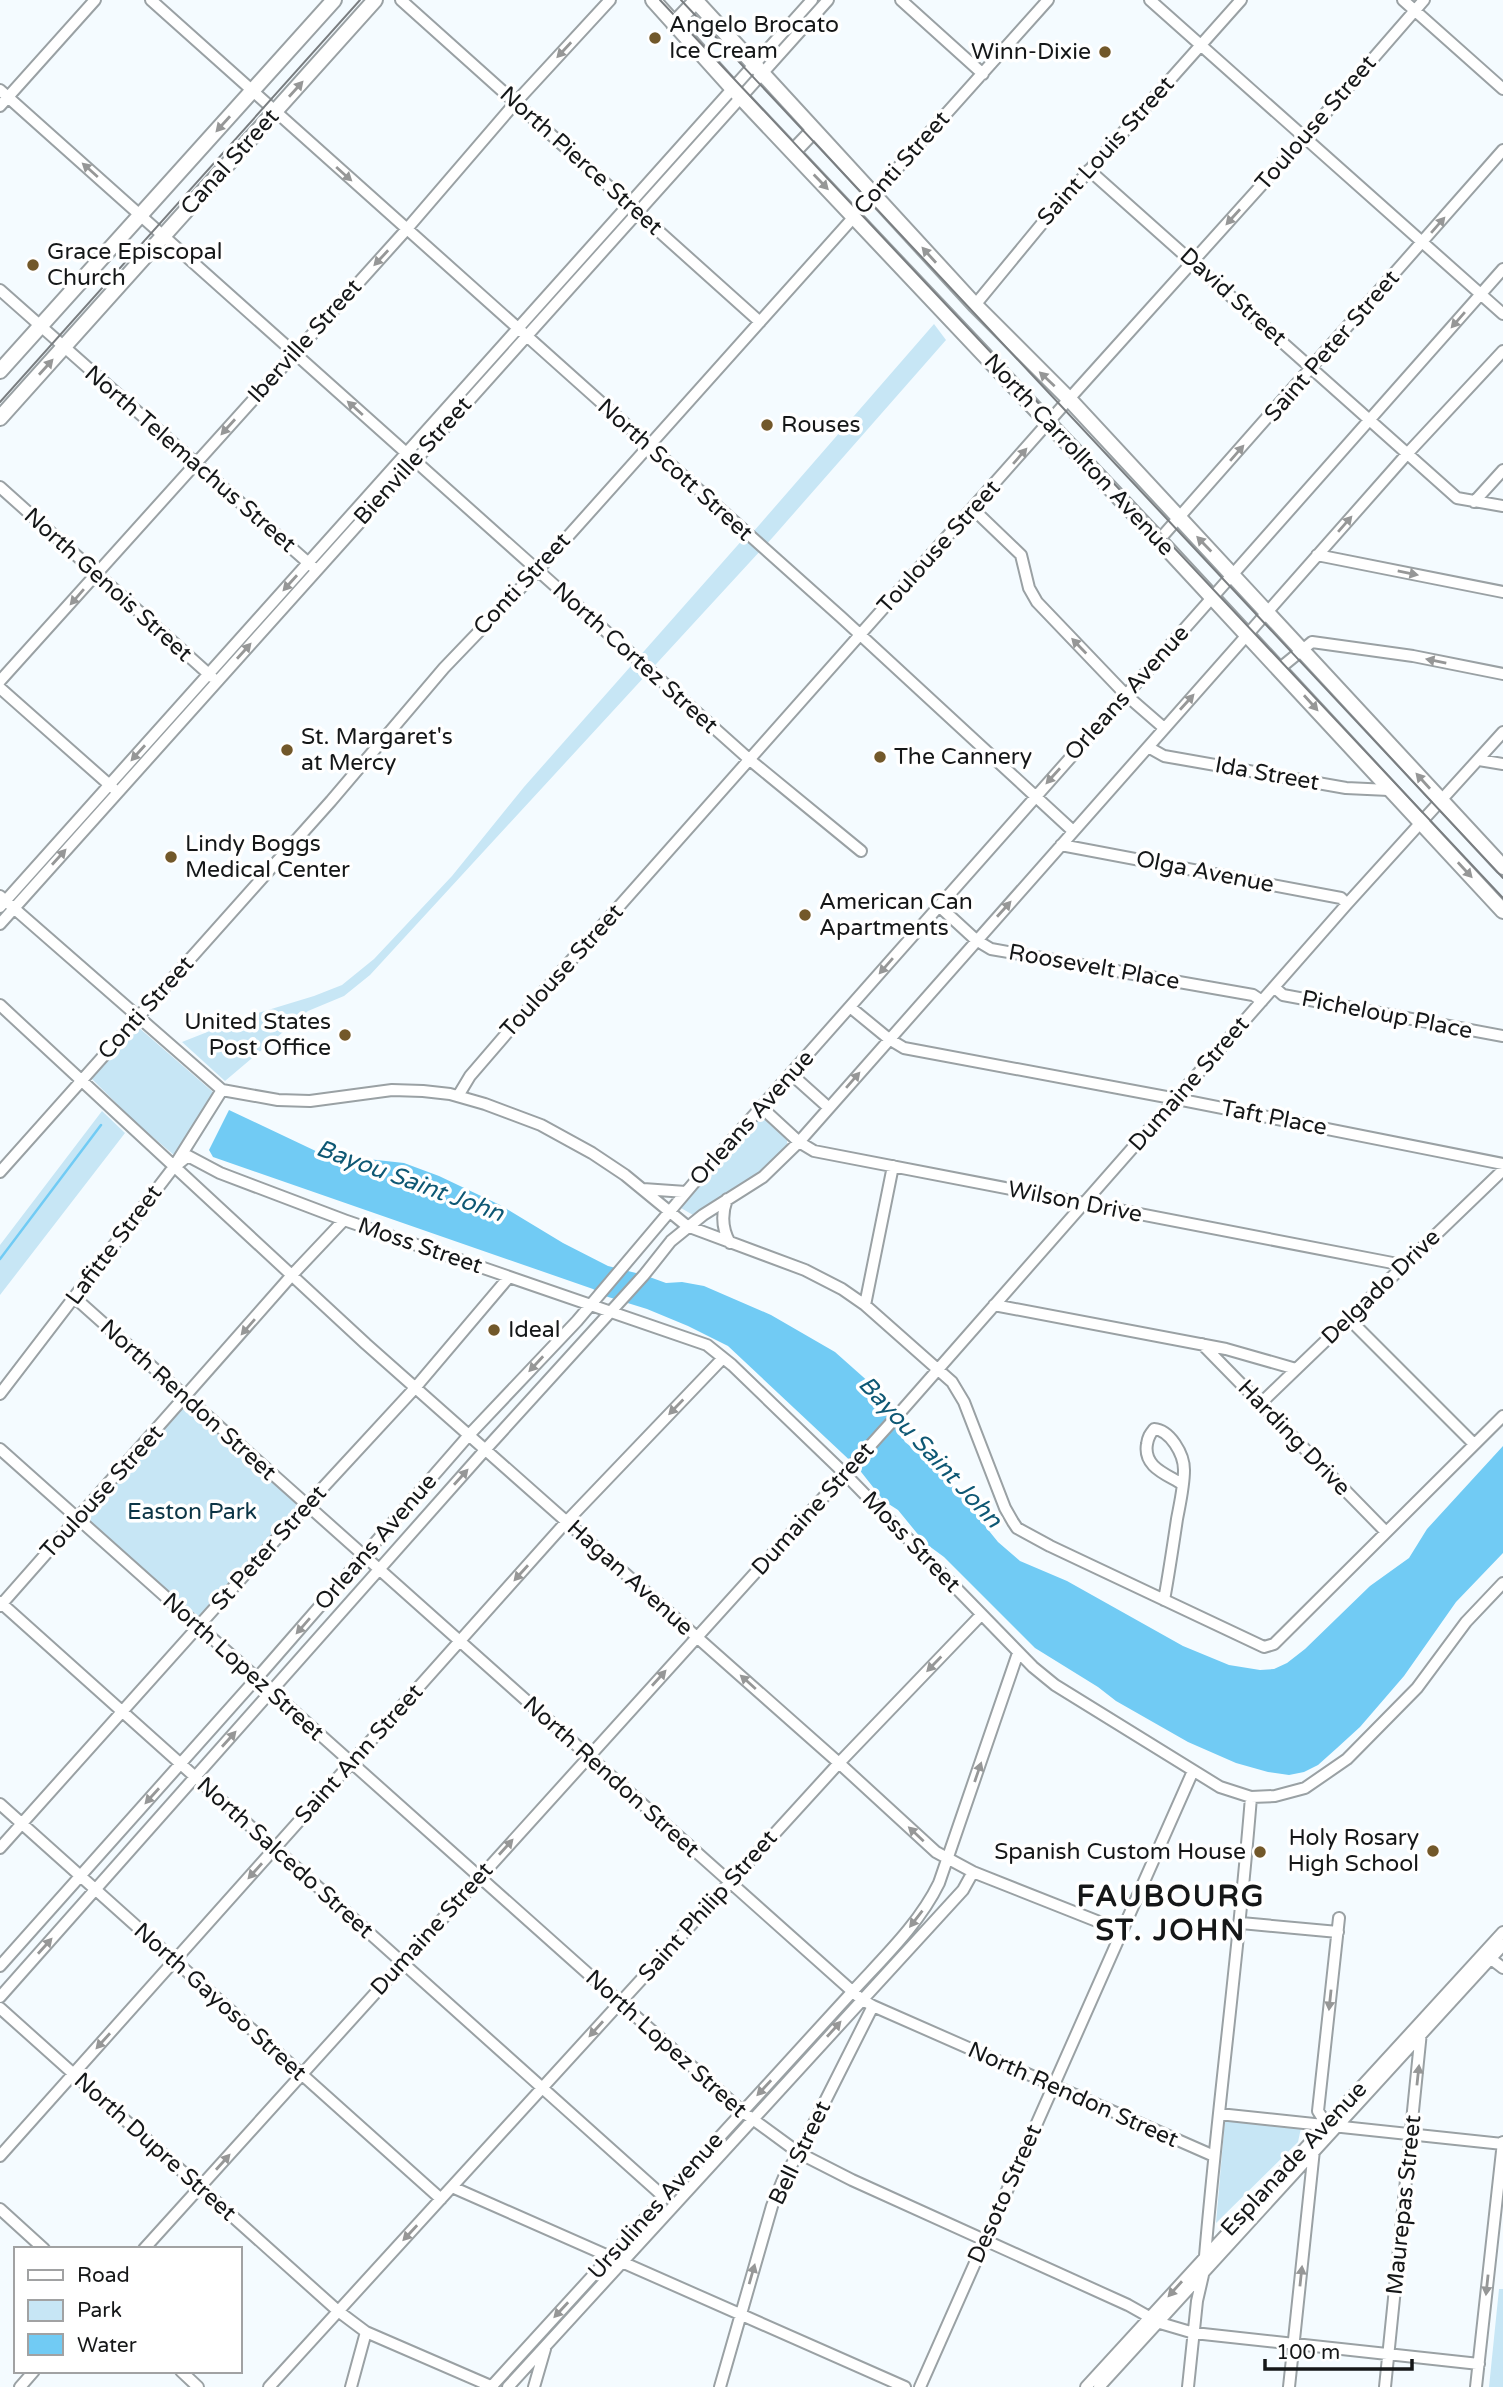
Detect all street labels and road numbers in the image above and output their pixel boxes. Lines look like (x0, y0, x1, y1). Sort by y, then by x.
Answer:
street label: Toulouse Street (1250, 50, 1382, 196)
street label: Saint Louis Street (1032, 70, 1180, 231)
street label: North Pierce Street (494, 81, 668, 242)
street label: Canal Street (175, 103, 285, 221)
street label: Conti Street (848, 105, 956, 221)
street label: David Street (1174, 242, 1292, 352)
street label: Saint Peter Street (1259, 264, 1406, 428)
street label: Iberville Street (242, 273, 368, 409)
street label: North Carrollton Avenue (978, 348, 1180, 562)
street label: North Telemachus Street (79, 360, 302, 559)
street label: Bienville Street (348, 391, 478, 531)
street label: North Scott Street (592, 393, 759, 547)
street label: Toulouse Street (872, 474, 1006, 620)
street label: North Genois Street (18, 502, 198, 668)
street label: Conti Street (468, 527, 577, 641)
street label: North Cortez Street (547, 576, 724, 740)
street label: Orleans Avenue (1059, 620, 1195, 766)
street label: Ida Street (1213, 751, 1322, 797)
street label: Olga Avenue (1134, 845, 1276, 899)
street label: Toulouse Street (495, 898, 629, 1044)
street label: Roosevelt Place (1006, 938, 1182, 996)
street label: Conti Street (92, 950, 200, 1066)
street label: Picheloup Place (1299, 985, 1475, 1045)
street label: Dumaine Street (1123, 1011, 1255, 1157)
street label: Orleans Avenue (684, 1045, 820, 1191)
street label: Taft Place (1219, 1094, 1329, 1142)
street label: Wilson Drive (1006, 1175, 1144, 1229)
street label: Lafitte Street (60, 1179, 168, 1310)
street label: Moss Street (354, 1212, 486, 1280)
street label: Delgado Drive (1316, 1223, 1446, 1351)
street label: North Rendon Street (94, 1314, 282, 1487)
street label: Harding Drive (1232, 1374, 1356, 1502)
street label: Toulouse Street (35, 1419, 169, 1565)
street label: Dumaine Street (746, 1436, 880, 1581)
street label: Orleans Avenue (309, 1468, 443, 1616)
street label: St Peter Street (205, 1479, 333, 1616)
street label: Moss Street (856, 1486, 966, 1599)
street label: Hagan Avenue (561, 1514, 699, 1642)
street label: North Lopez Street (156, 1587, 330, 1747)
street label: Saint Ann Street (289, 1678, 429, 1830)
street label: North Rendon Street (517, 1691, 705, 1864)
street label: North Salcedo Street (191, 1771, 379, 1945)
street label: Saint Philip Street (633, 1824, 783, 1987)
street label: Dumaine Street (365, 1856, 499, 2001)
street label: North Gayoso Street (128, 1917, 312, 2087)
street label: North Lopez Street (579, 1964, 753, 2124)
street label: North Rendon Street (963, 2036, 1183, 2154)
street label: North Dupre Street (68, 2067, 242, 2227)
street label: Esplanade Avenue (1215, 2076, 1373, 2242)
street label: Bell Street (763, 2096, 837, 2209)
street label: Maurepas Street (1381, 2113, 1427, 2296)
street label: Desoto Street (962, 2120, 1048, 2268)
street label: Ursulines Avenue (582, 2127, 730, 2285)

